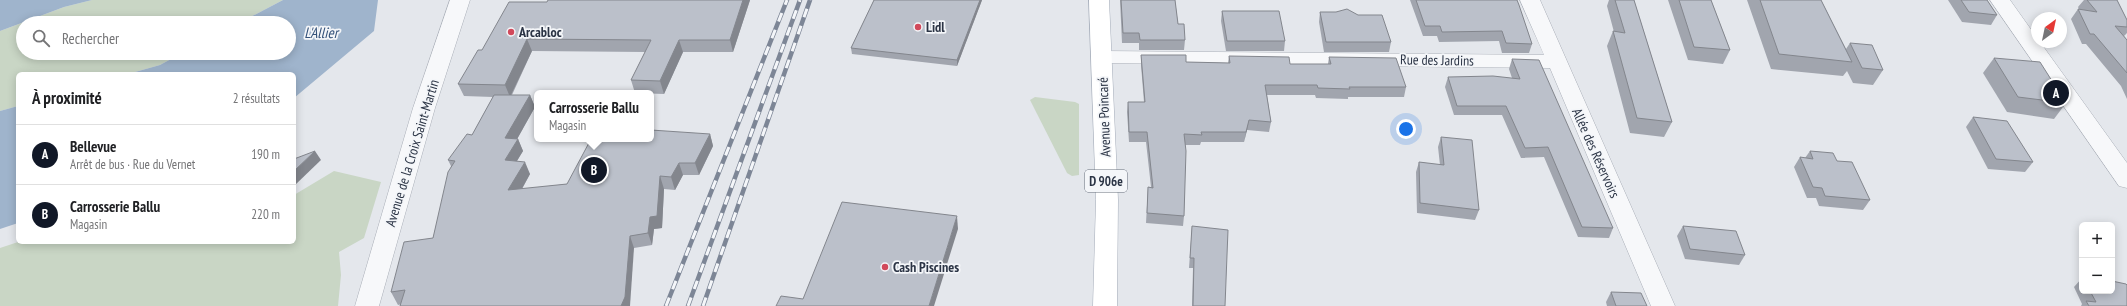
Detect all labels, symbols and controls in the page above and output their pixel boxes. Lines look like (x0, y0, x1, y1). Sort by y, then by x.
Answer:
north arrow (2031, 12, 2067, 48)
search box (16, 16, 296, 60)
place label: Lidl (926, 18, 945, 36)
marker: Lidl (913, 22, 923, 32)
water label: L'Allier (304, 23, 340, 42)
place label: Arcabloc (518, 23, 562, 41)
icon: search (30, 27, 52, 49)
marker: Arcabloc (506, 27, 516, 37)
text: Rechercher (62, 29, 119, 48)
street label: Rue des Jardins (1400, 50, 1474, 70)
street label: Avenue de la Croix Saint-Martin (381, 77, 443, 229)
street label: Avenue Poincaré (1094, 77, 1114, 157)
pin: A (2043, 78, 2069, 108)
text: À proximité (32, 87, 102, 109)
text: 2 résultats (233, 90, 280, 107)
popup (534, 90, 654, 142)
text: Carrosserie Ballu (549, 98, 639, 117)
street label: Allée des Réservoirs (1568, 105, 1624, 201)
text: Magasin (549, 117, 586, 134)
your location (1396, 119, 1416, 139)
text: Bellevue (70, 137, 116, 156)
text: A (42, 146, 48, 163)
text: 190 m (251, 146, 280, 163)
pin: B (581, 155, 607, 185)
text: Arrêt de bus · Rue du Vernet (70, 156, 195, 173)
road number: D 906e (1085, 170, 1127, 192)
text: Carrosserie Ballu (70, 197, 160, 216)
text: B (42, 206, 48, 223)
text: 220 m (251, 206, 280, 223)
text: Magasin (70, 216, 107, 233)
map controls (2079, 222, 2115, 294)
button: + (2079, 222, 2115, 258)
place label: Cash Piscines (893, 258, 959, 276)
button: − (2079, 258, 2115, 294)
marker: Cash Piscines (880, 262, 890, 272)

